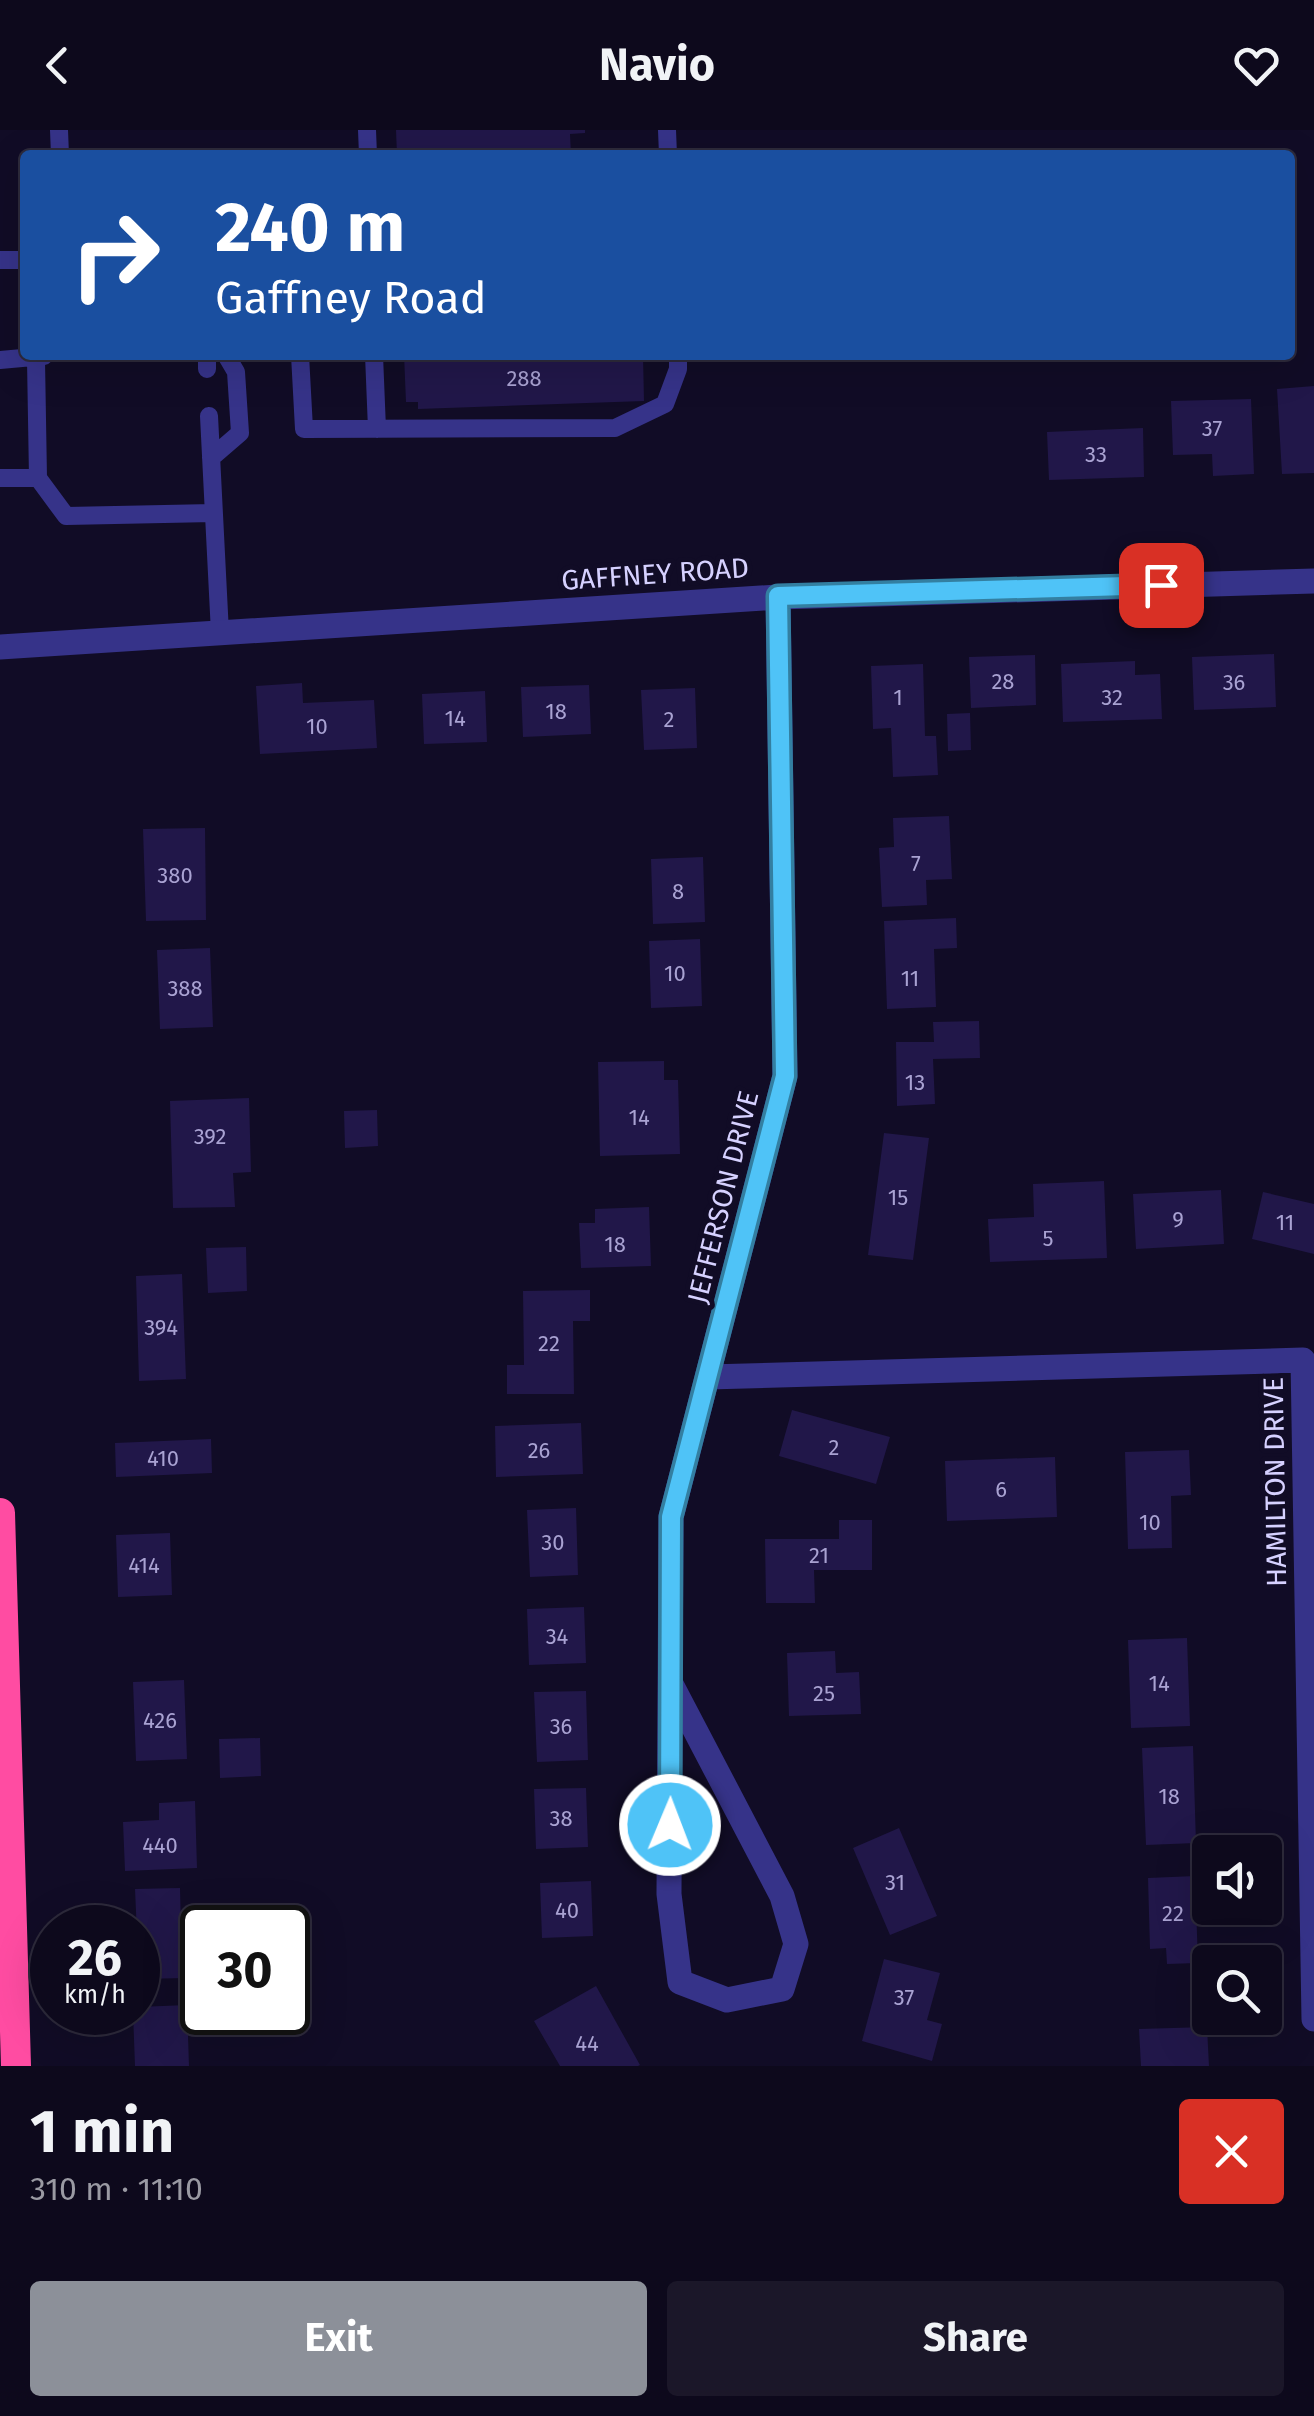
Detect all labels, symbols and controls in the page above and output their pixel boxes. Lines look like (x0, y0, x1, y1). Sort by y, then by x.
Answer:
icon: back (30, 38, 85, 93)
text: Navio (599, 38, 715, 92)
icon: heart (1229, 38, 1284, 93)
text: 240 m (215, 186, 405, 270)
icon: right (50, 190, 180, 320)
text: Gaffney Road (215, 271, 487, 325)
house number: 288 (506, 365, 542, 392)
house number: 37 (1202, 415, 1223, 442)
house number: 33 (1085, 441, 1107, 468)
pin (1119, 543, 1204, 628)
street label: GAFFNEY ROAD (560, 551, 750, 597)
icon: arrive (1134, 558, 1189, 613)
house number: 28 (991, 668, 1015, 695)
house number: 36 (1223, 669, 1245, 696)
house number: 1 (893, 684, 903, 711)
house number: 32 (1101, 684, 1123, 711)
house number: 18 (545, 698, 567, 725)
house number: 14 (444, 705, 466, 732)
house number: 2 (664, 706, 674, 733)
house number: 10 (306, 713, 328, 740)
house number: 7 (911, 850, 921, 877)
house number: 380 (157, 862, 193, 889)
house number: 8 (672, 878, 684, 905)
house number: 10 (664, 960, 686, 987)
house number: 11 (901, 965, 919, 992)
house number: 388 (167, 975, 203, 1002)
house number: 13 (905, 1069, 925, 1096)
street label: JEFFERSON DRIVE (681, 1087, 765, 1307)
house number: 14 (628, 1104, 650, 1131)
house number: 392 (194, 1123, 226, 1150)
house number: 15 (888, 1184, 908, 1211)
house number: 9 (1172, 1206, 1184, 1233)
house number: 11 (1276, 1209, 1294, 1236)
house number: 5 (1042, 1225, 1054, 1252)
house number: 18 (604, 1231, 626, 1258)
house number: 394 (144, 1314, 178, 1341)
house number: 22 (538, 1330, 560, 1357)
street label: HAMILTON DRIVE (1257, 1377, 1293, 1587)
house number: 2 (829, 1434, 839, 1461)
house number: 26 (528, 1437, 550, 1464)
house number: 410 (147, 1445, 179, 1472)
house number: 6 (995, 1476, 1007, 1503)
house number: 10 (1139, 1509, 1161, 1536)
house number: 30 (541, 1529, 565, 1556)
house number: 21 (809, 1542, 829, 1569)
house number: 414 (128, 1552, 160, 1579)
house number: 34 (546, 1623, 569, 1650)
house number: 14 (1148, 1670, 1170, 1697)
house number: 25 (813, 1680, 835, 1707)
house number: 426 (143, 1707, 177, 1734)
house number: 36 (550, 1713, 572, 1740)
position arrow (618, 1773, 722, 1877)
house number: 18 (1158, 1783, 1180, 1810)
house number: 38 (549, 1805, 573, 1832)
house number: 440 (142, 1832, 178, 1859)
map controls (1192, 1835, 1282, 2035)
button: sound (1192, 1835, 1282, 1925)
house number: 31 (885, 1869, 905, 1896)
house number: 40 (555, 1897, 579, 1924)
house number: 22 (1162, 1900, 1184, 1927)
speed limit sign: 30 (180, 1905, 310, 2035)
text: 26 (68, 1928, 122, 1988)
button: search (1192, 1945, 1282, 2035)
text: km/h (64, 1980, 126, 2010)
house number: 37 (894, 1984, 915, 2011)
house number: 44 (575, 2030, 599, 2057)
text: 1 min (30, 2096, 174, 2168)
button: close (1179, 2099, 1284, 2204)
text: 310 m · 11:10 (30, 2170, 203, 2208)
button: Exit (30, 2281, 647, 2396)
button: Share (667, 2281, 1284, 2396)

